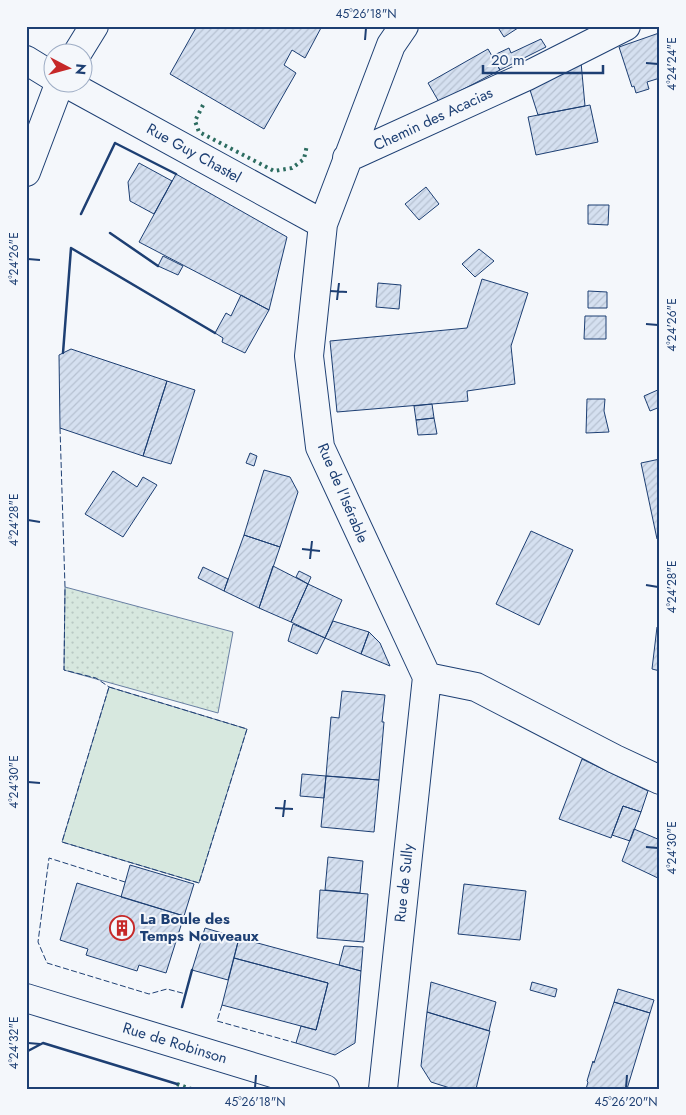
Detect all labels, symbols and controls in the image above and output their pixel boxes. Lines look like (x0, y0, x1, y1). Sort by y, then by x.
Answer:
text: 45°26'18"N (335, 5, 397, 23)
text: 4°24'24"E (663, 37, 681, 91)
north arrow (42, 42, 92, 92)
scale bar (483, 42, 604, 74)
text: 20 m (491, 49, 525, 71)
text: N (70, 63, 91, 76)
street label: Chemin des Acacias (370, 82, 496, 156)
street label: Rue Guy Chastel (143, 118, 245, 188)
text: 4°24'26"E (5, 232, 23, 286)
text: 4°24'26"E (663, 298, 681, 352)
street label: Rue de l'Isérable (312, 440, 374, 547)
text: 4°24'28"E (5, 493, 23, 547)
text: 4°24'28"E (663, 560, 681, 614)
text: 4°24'30"E (5, 755, 23, 809)
text: 4°24'30"E (663, 821, 681, 875)
street label: Rue de Sully (389, 842, 419, 923)
place label: La Boule des Temps Nouveaux (140, 908, 259, 947)
building icon: La Boule des Temps Nouveaux (109, 915, 135, 941)
text: 4°24'32"E (5, 1016, 23, 1070)
street label: Rue de Robinson (120, 1017, 230, 1069)
text: 45°26'18"N (224, 1093, 286, 1111)
text: 45°26'20"N (594, 1093, 658, 1111)

